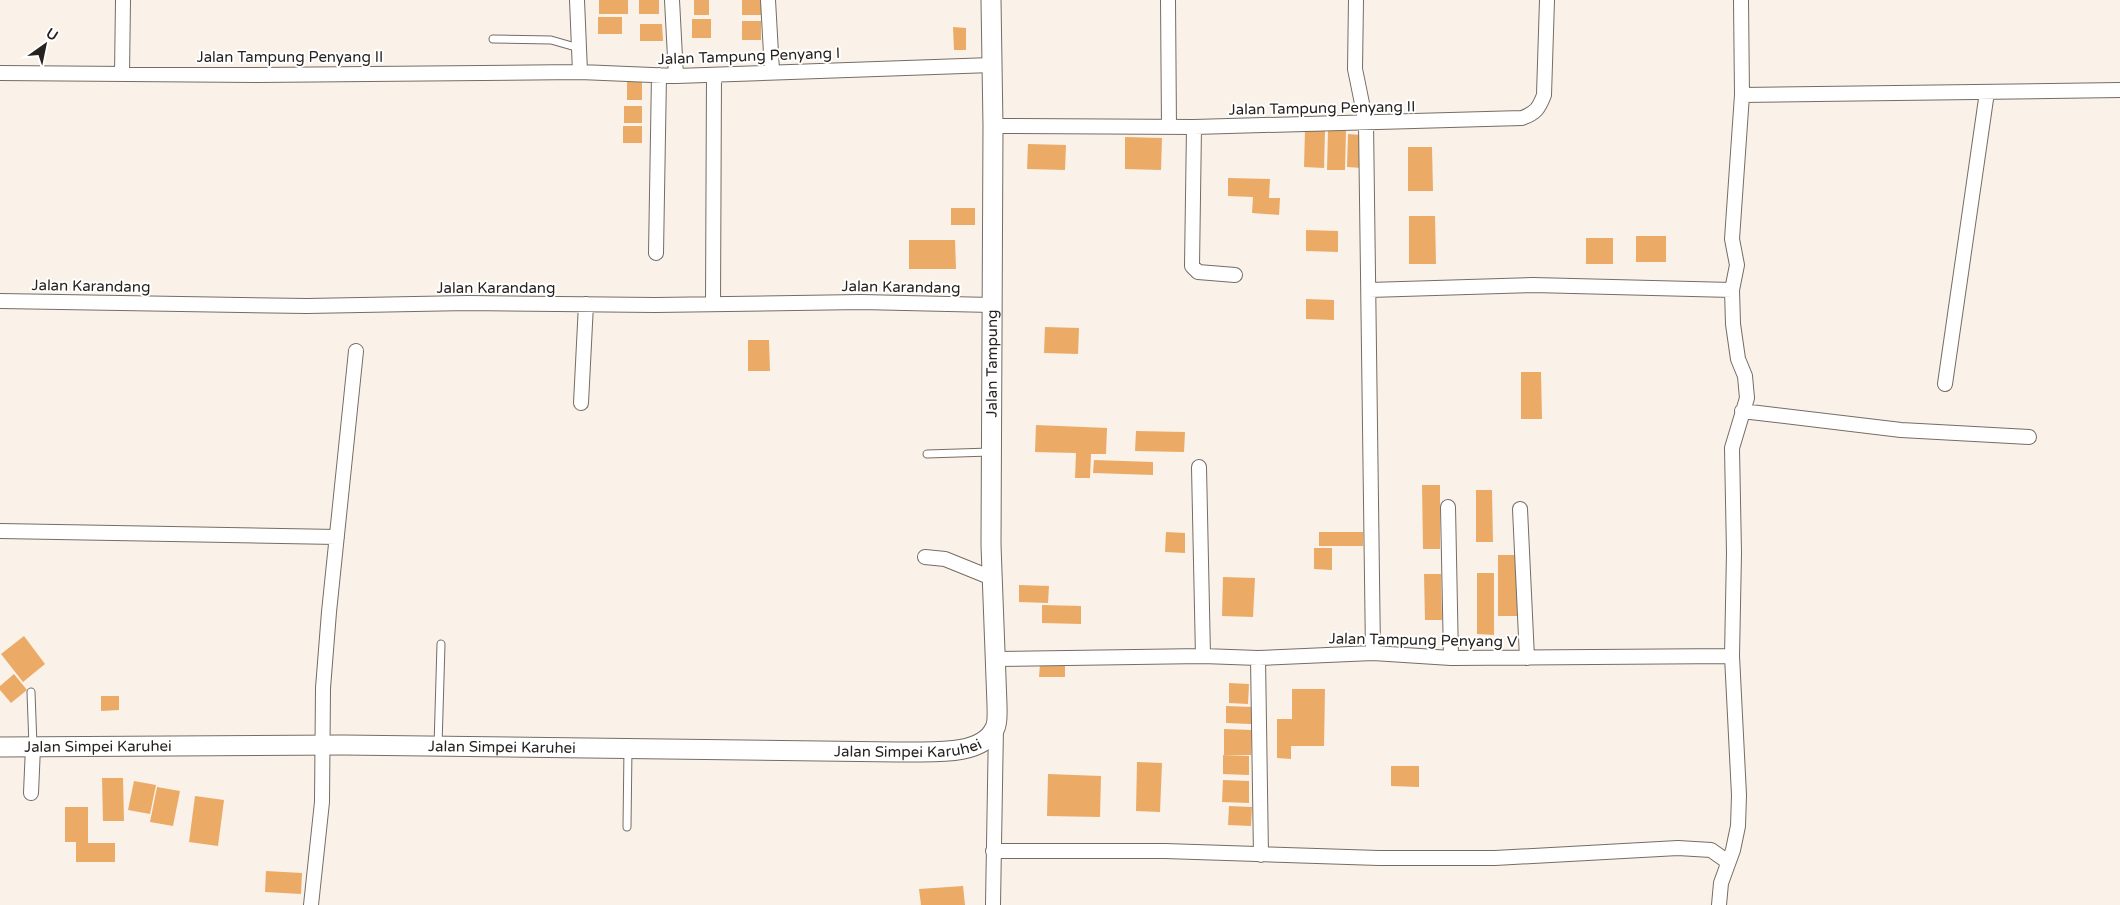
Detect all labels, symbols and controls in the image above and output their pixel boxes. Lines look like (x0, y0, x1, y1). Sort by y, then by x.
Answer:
north arrow (20, 20, 70, 70)
text: U (43, 24, 61, 45)
street label: Jalan Tampung Penyang I (658, 44, 840, 68)
street label: Jalan Tampung Penyang II (197, 48, 383, 66)
street label: Jalan Tampung Penyang II (1229, 97, 1415, 119)
street label: Jalan Karandang (31, 276, 151, 296)
street label: Jalan Karandang (841, 277, 961, 297)
street label: Jalan Karandang (437, 279, 555, 297)
street label: Jalan Tampung (983, 309, 1001, 417)
street label: Jalan Tampung Penyang V (1329, 629, 1518, 651)
street label: Jalan Simpei Karuhei (834, 735, 985, 761)
street label: Jalan Simpei Karuhei (24, 737, 172, 756)
street label: Jalan Simpei Karuhei (428, 737, 576, 757)

